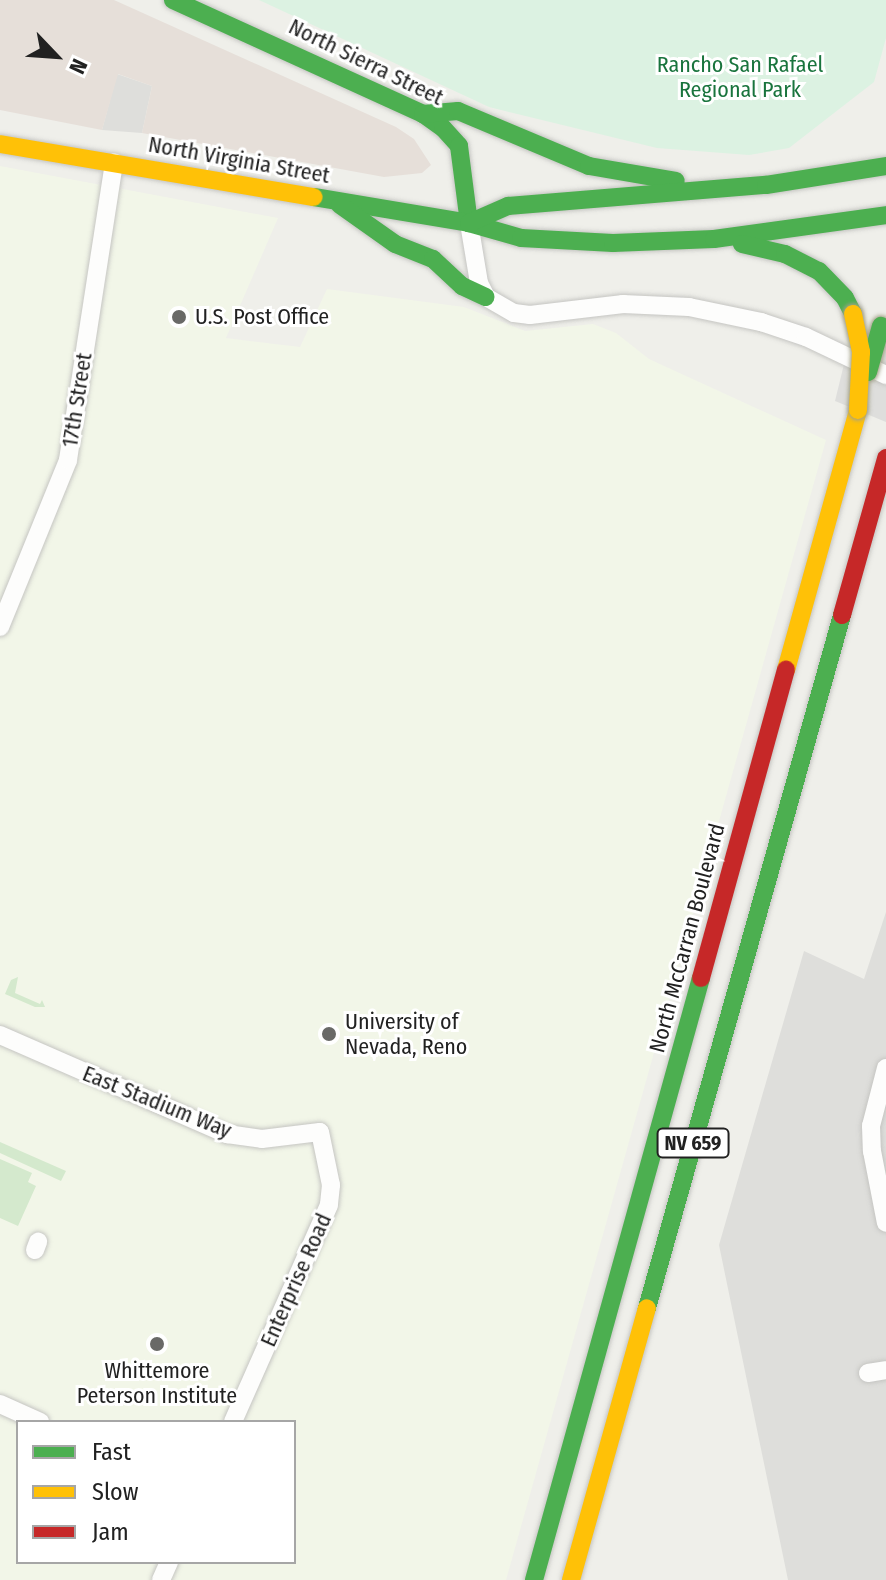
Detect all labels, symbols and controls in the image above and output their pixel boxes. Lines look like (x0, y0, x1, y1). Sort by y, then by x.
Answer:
street label: North Sierra Street (284, 13, 448, 111)
north arrow (16, 16, 96, 96)
park label: Rancho San Rafael Regional Park (657, 51, 823, 102)
text: N (63, 55, 93, 78)
street label: North Virginia Street (146, 131, 332, 189)
place label: U.S. Post Office (195, 304, 329, 330)
marker: U.S. Post Office (170, 308, 188, 326)
street label: 17th Street (56, 351, 98, 449)
street label: North McCarran Boulevard (644, 820, 730, 1056)
place label: University of Nevada, Reno (345, 1008, 467, 1060)
marker: University of Nevada, Reno (320, 1025, 338, 1043)
street label: East Stadium Way (79, 1060, 235, 1144)
road number: NV 659 (655, 1127, 731, 1159)
street label: Enterprise Road (255, 1209, 337, 1351)
marker: Whittemore Peterson Institute (148, 1335, 166, 1353)
place label: Whittemore Peterson Institute (77, 1357, 237, 1408)
legend (16, 1420, 296, 1564)
text: Fast (92, 1438, 131, 1466)
text: Slow (92, 1478, 138, 1506)
text: Jam (92, 1518, 129, 1546)

